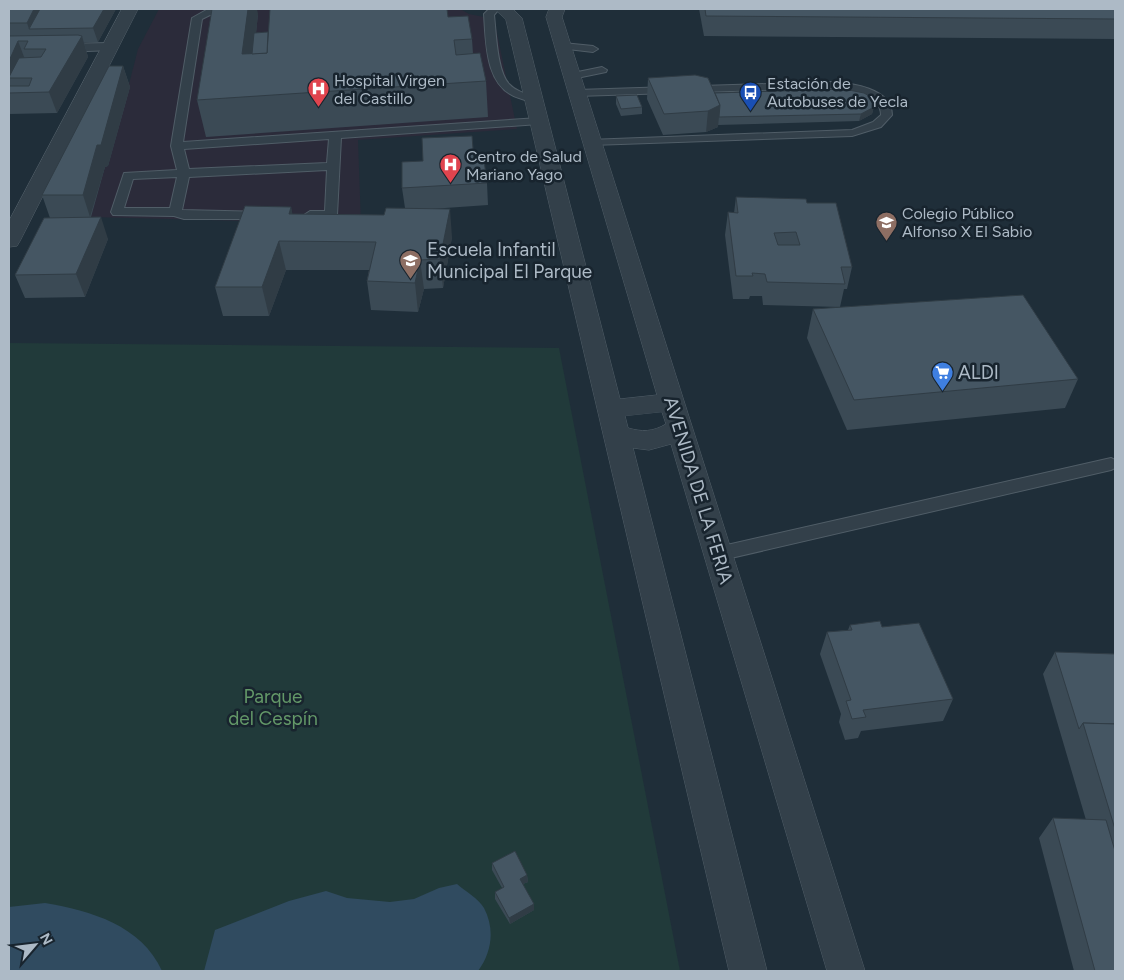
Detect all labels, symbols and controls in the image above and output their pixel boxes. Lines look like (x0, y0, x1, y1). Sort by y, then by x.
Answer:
place label: Hospital Virgen del Castillo (334, 71, 445, 108)
place label: Estación de Autobuses de Yecla (767, 74, 908, 111)
hospital icon: Hospital Virgen del Castillo (306, 77, 330, 108)
bus stop icon: Estación de Autobuses de Yecla (739, 80, 763, 111)
place label: Centro de Salud Mariano Yago (466, 147, 582, 184)
hospital icon: Centro de Salud Mariano Yago (438, 153, 462, 184)
place label: Colegio Público Alfonso X El Sabio (902, 204, 1032, 241)
school or university icon: Colegio Público Alfonso X El Sabio (874, 210, 898, 241)
place label: Escuela Infantil Municipal El Parque (427, 238, 592, 283)
school or university icon: Escuela Infantil Municipal El Parque (399, 248, 423, 279)
supermarket icon: ALDI (930, 360, 954, 391)
place label: ALDI (958, 361, 999, 384)
street label: AVENIDA DE LA FERIA (659, 394, 738, 587)
park label: Parque del Cespín (228, 685, 318, 730)
north arrow (10, 920, 60, 970)
text: N (36, 930, 56, 948)

